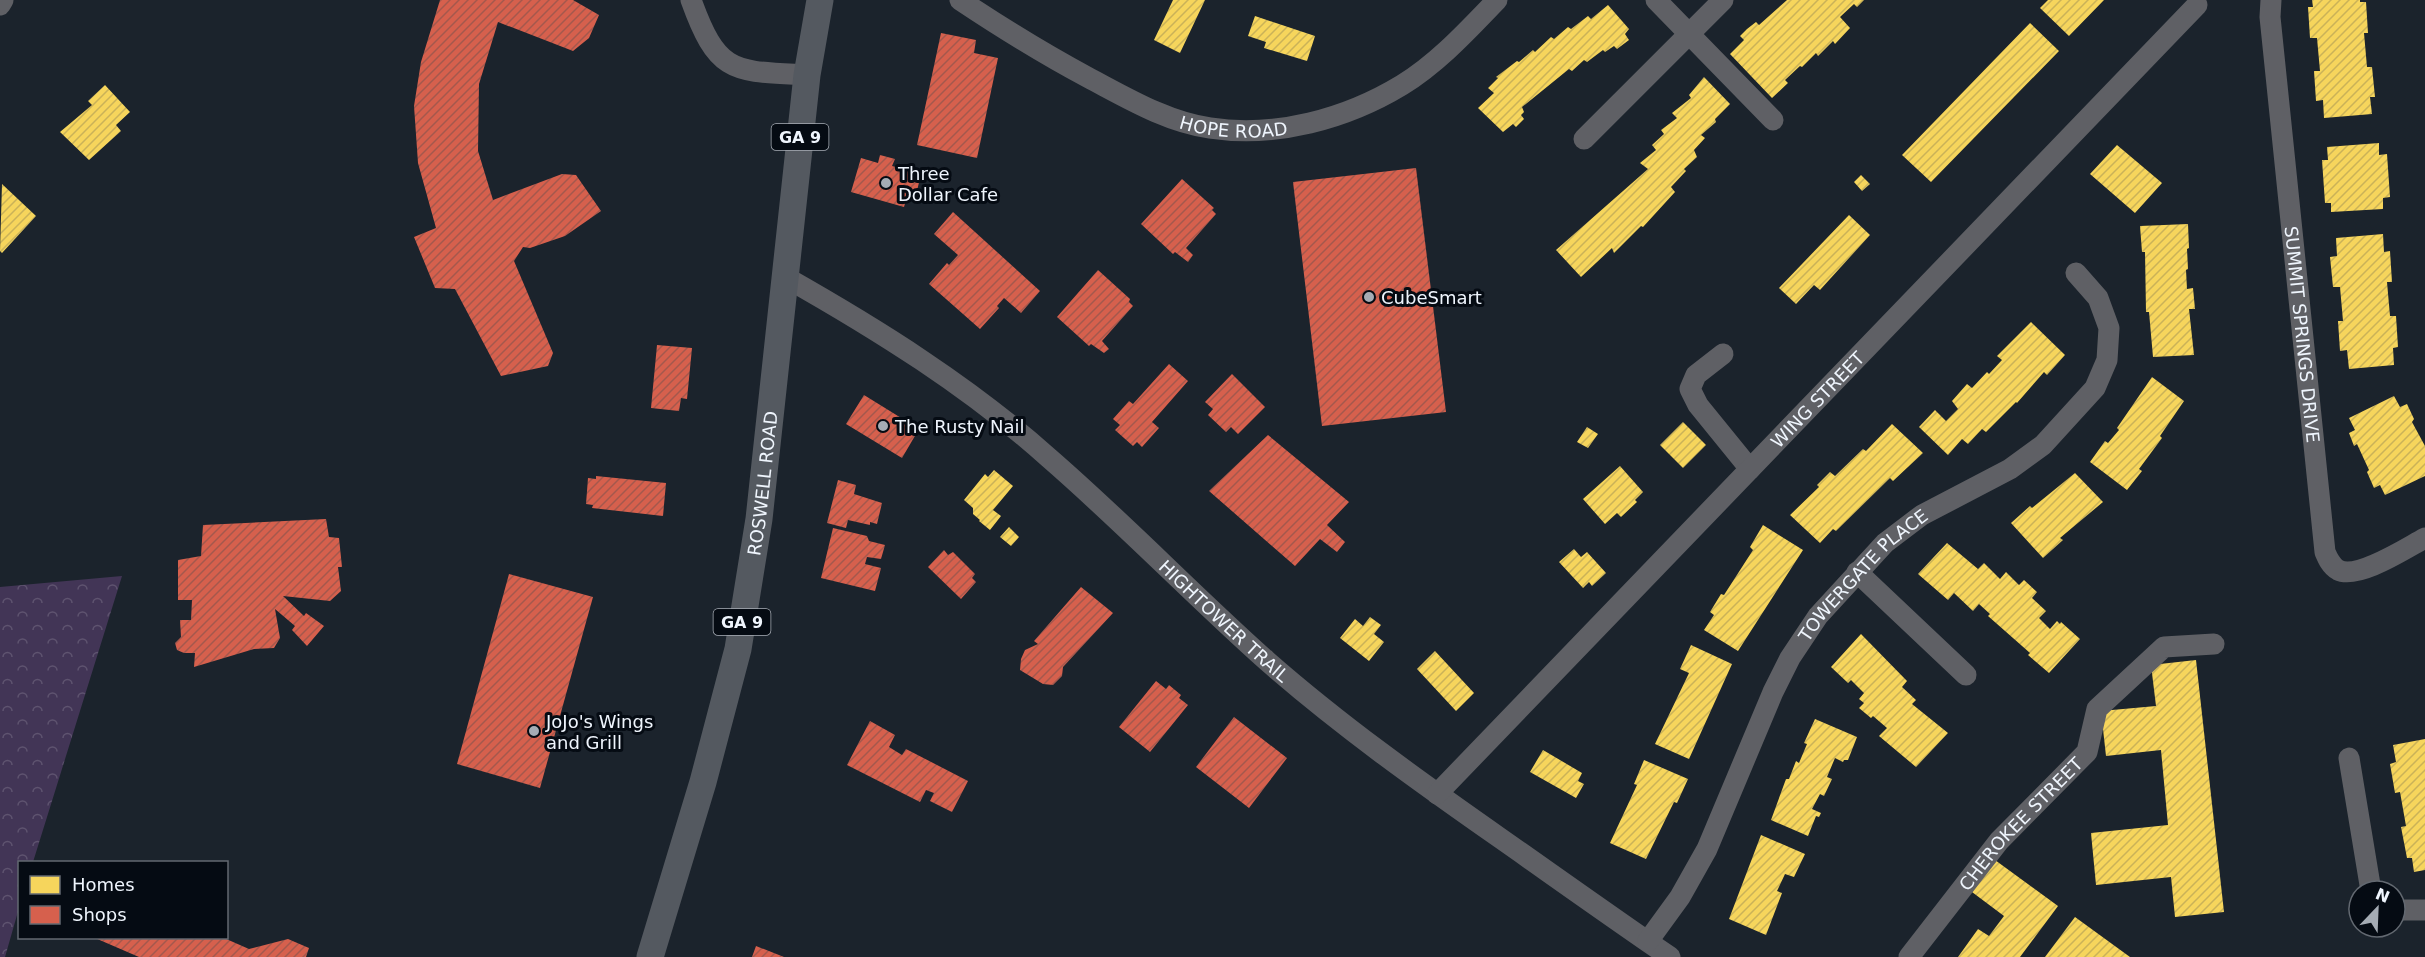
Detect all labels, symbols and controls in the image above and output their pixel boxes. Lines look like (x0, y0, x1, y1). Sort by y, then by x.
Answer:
street label: HOPE ROAD (1177, 111, 1289, 141)
road number: GA 9 (772, 124, 828, 150)
place label: Three Dollar Cafe (897, 163, 998, 205)
marker: Three Dollar Cafe (879, 176, 893, 190)
street label: SUMMIT SPRINGS DRIVE (2281, 225, 2324, 444)
place label: CubeSmart (1381, 287, 1482, 308)
marker: CubeSmart (1362, 290, 1376, 304)
street label: WING STREET (1766, 346, 1869, 452)
street label: ROSWELL ROAD (743, 410, 781, 557)
place label: The Rusty Nail (894, 416, 1025, 437)
marker: The Rusty Nail (876, 419, 890, 433)
street label: TOWERGATE PLACE (1793, 504, 1931, 646)
street label: HIGHTOWER TRAIL (1155, 555, 1294, 686)
road number: GA 9 (714, 609, 771, 635)
place label: JoJo's Wings and Grill (545, 711, 653, 753)
marker: JoJo's Wings and Grill (527, 724, 541, 738)
street label: CHEROKEE STREET (1954, 752, 2087, 894)
legend (18, 861, 228, 939)
text: Homes (72, 874, 135, 895)
north arrow (2347, 879, 2407, 939)
text: N (2373, 884, 2393, 907)
text: Shops (72, 904, 127, 925)

